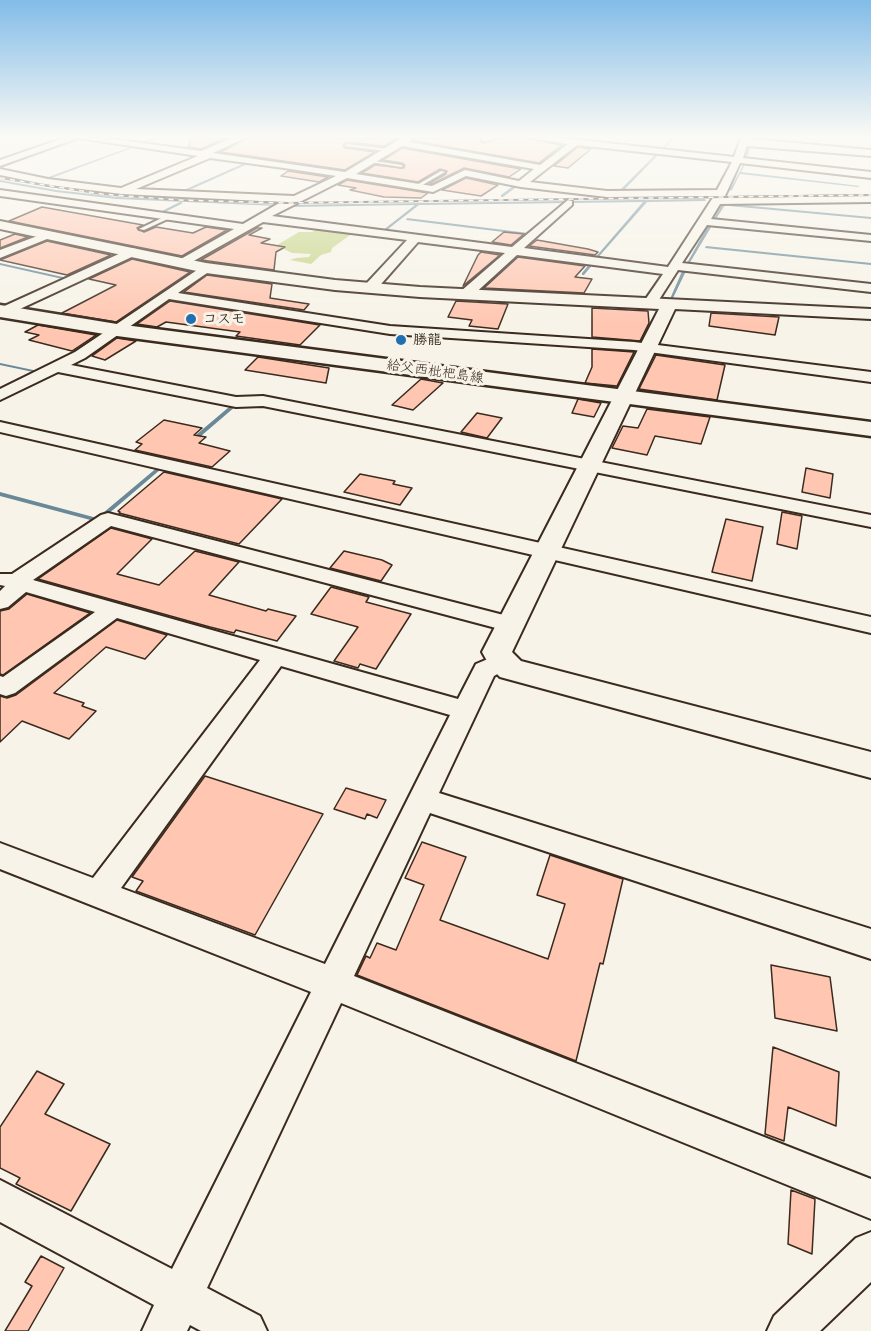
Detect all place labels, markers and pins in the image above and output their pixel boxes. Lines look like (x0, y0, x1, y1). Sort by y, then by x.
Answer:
place label: コスモ (203, 311, 245, 327)
marker: コスモ (184, 312, 198, 326)
place label: 勝龍 (413, 332, 441, 348)
marker: 勝龍 (394, 333, 408, 347)

